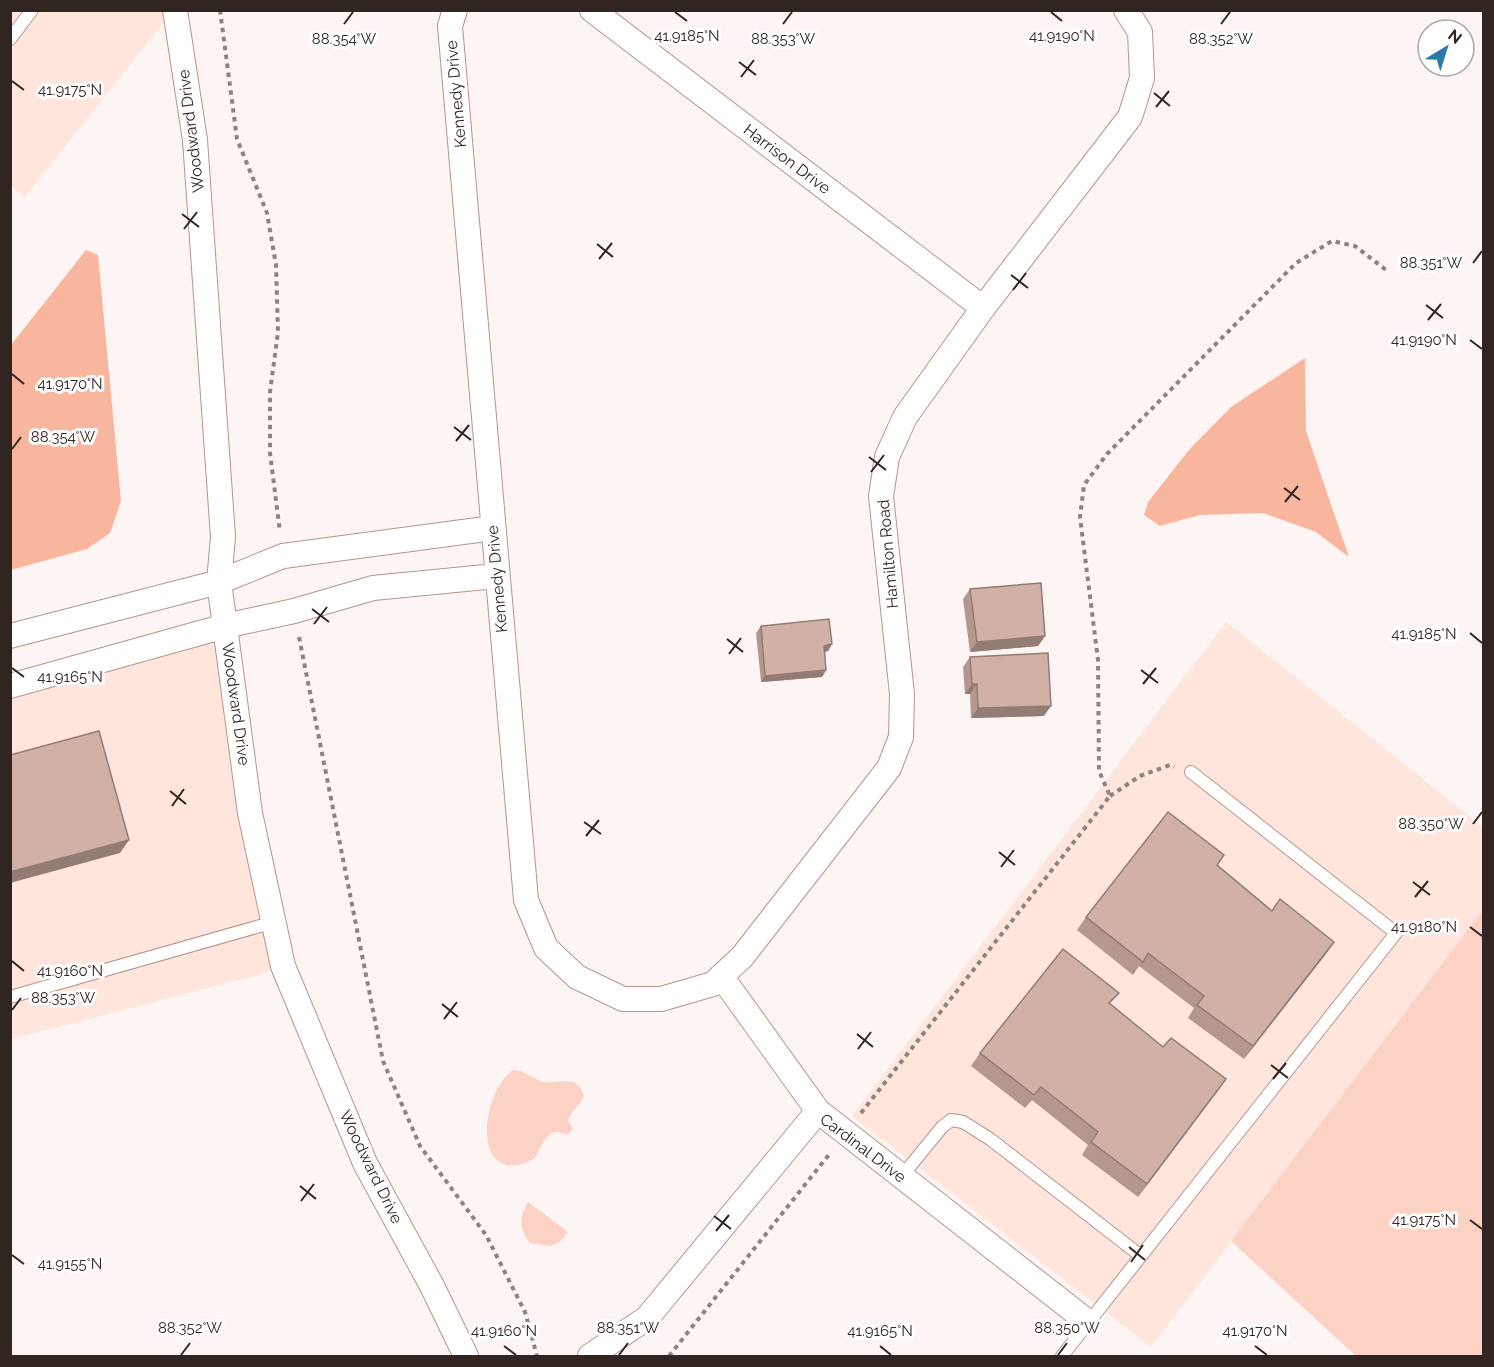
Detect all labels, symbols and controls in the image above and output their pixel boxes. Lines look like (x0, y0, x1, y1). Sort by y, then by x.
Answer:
north arrow (1416, 18, 1476, 78)
text: N (1444, 25, 1466, 48)
text: 41.9185°N (654, 27, 720, 45)
text: 41.9190°N (1029, 27, 1095, 45)
text: 88.354°W (312, 30, 377, 48)
text: 88.353°W (751, 30, 815, 48)
text: 88.352°W (1189, 30, 1253, 48)
street label: Kennedy Drive (442, 40, 470, 148)
street label: Woodward Drive (174, 68, 208, 194)
text: 41.9175°N (38, 81, 102, 99)
street label: Harrison Drive (740, 120, 834, 198)
text: 88.351°W (1400, 254, 1463, 272)
text: 41.9190°N (1391, 331, 1457, 349)
text: 41.9170°N (38, 375, 103, 393)
text: 88.354°W (31, 428, 96, 446)
street label: Hamilton Road (874, 499, 902, 609)
street label: Kennedy Drive (483, 525, 511, 633)
text: 41.9185°N (1391, 625, 1457, 643)
street label: Woodward Drive (218, 641, 254, 767)
text: 41.9165°N (37, 668, 103, 686)
text: 88.350°W (1398, 815, 1464, 833)
text: 41.9180°N (1391, 918, 1457, 936)
text: 41.9160°N (37, 962, 103, 980)
text: 88.353°W (31, 989, 95, 1007)
street label: Woodward Drive (335, 1107, 407, 1227)
street label: Cardinal Drive (816, 1110, 910, 1186)
text: 41.9175°N (1392, 1211, 1456, 1229)
text: 41.9155°N (38, 1255, 102, 1273)
text: 88.352°W (158, 1319, 222, 1337)
text: 88.351°W (597, 1319, 660, 1337)
text: 88.350°W (1034, 1319, 1100, 1337)
text: 41.9160°N (471, 1322, 537, 1340)
text: 41.9165°N (847, 1322, 913, 1340)
text: 41.9170°N (1223, 1322, 1288, 1340)

